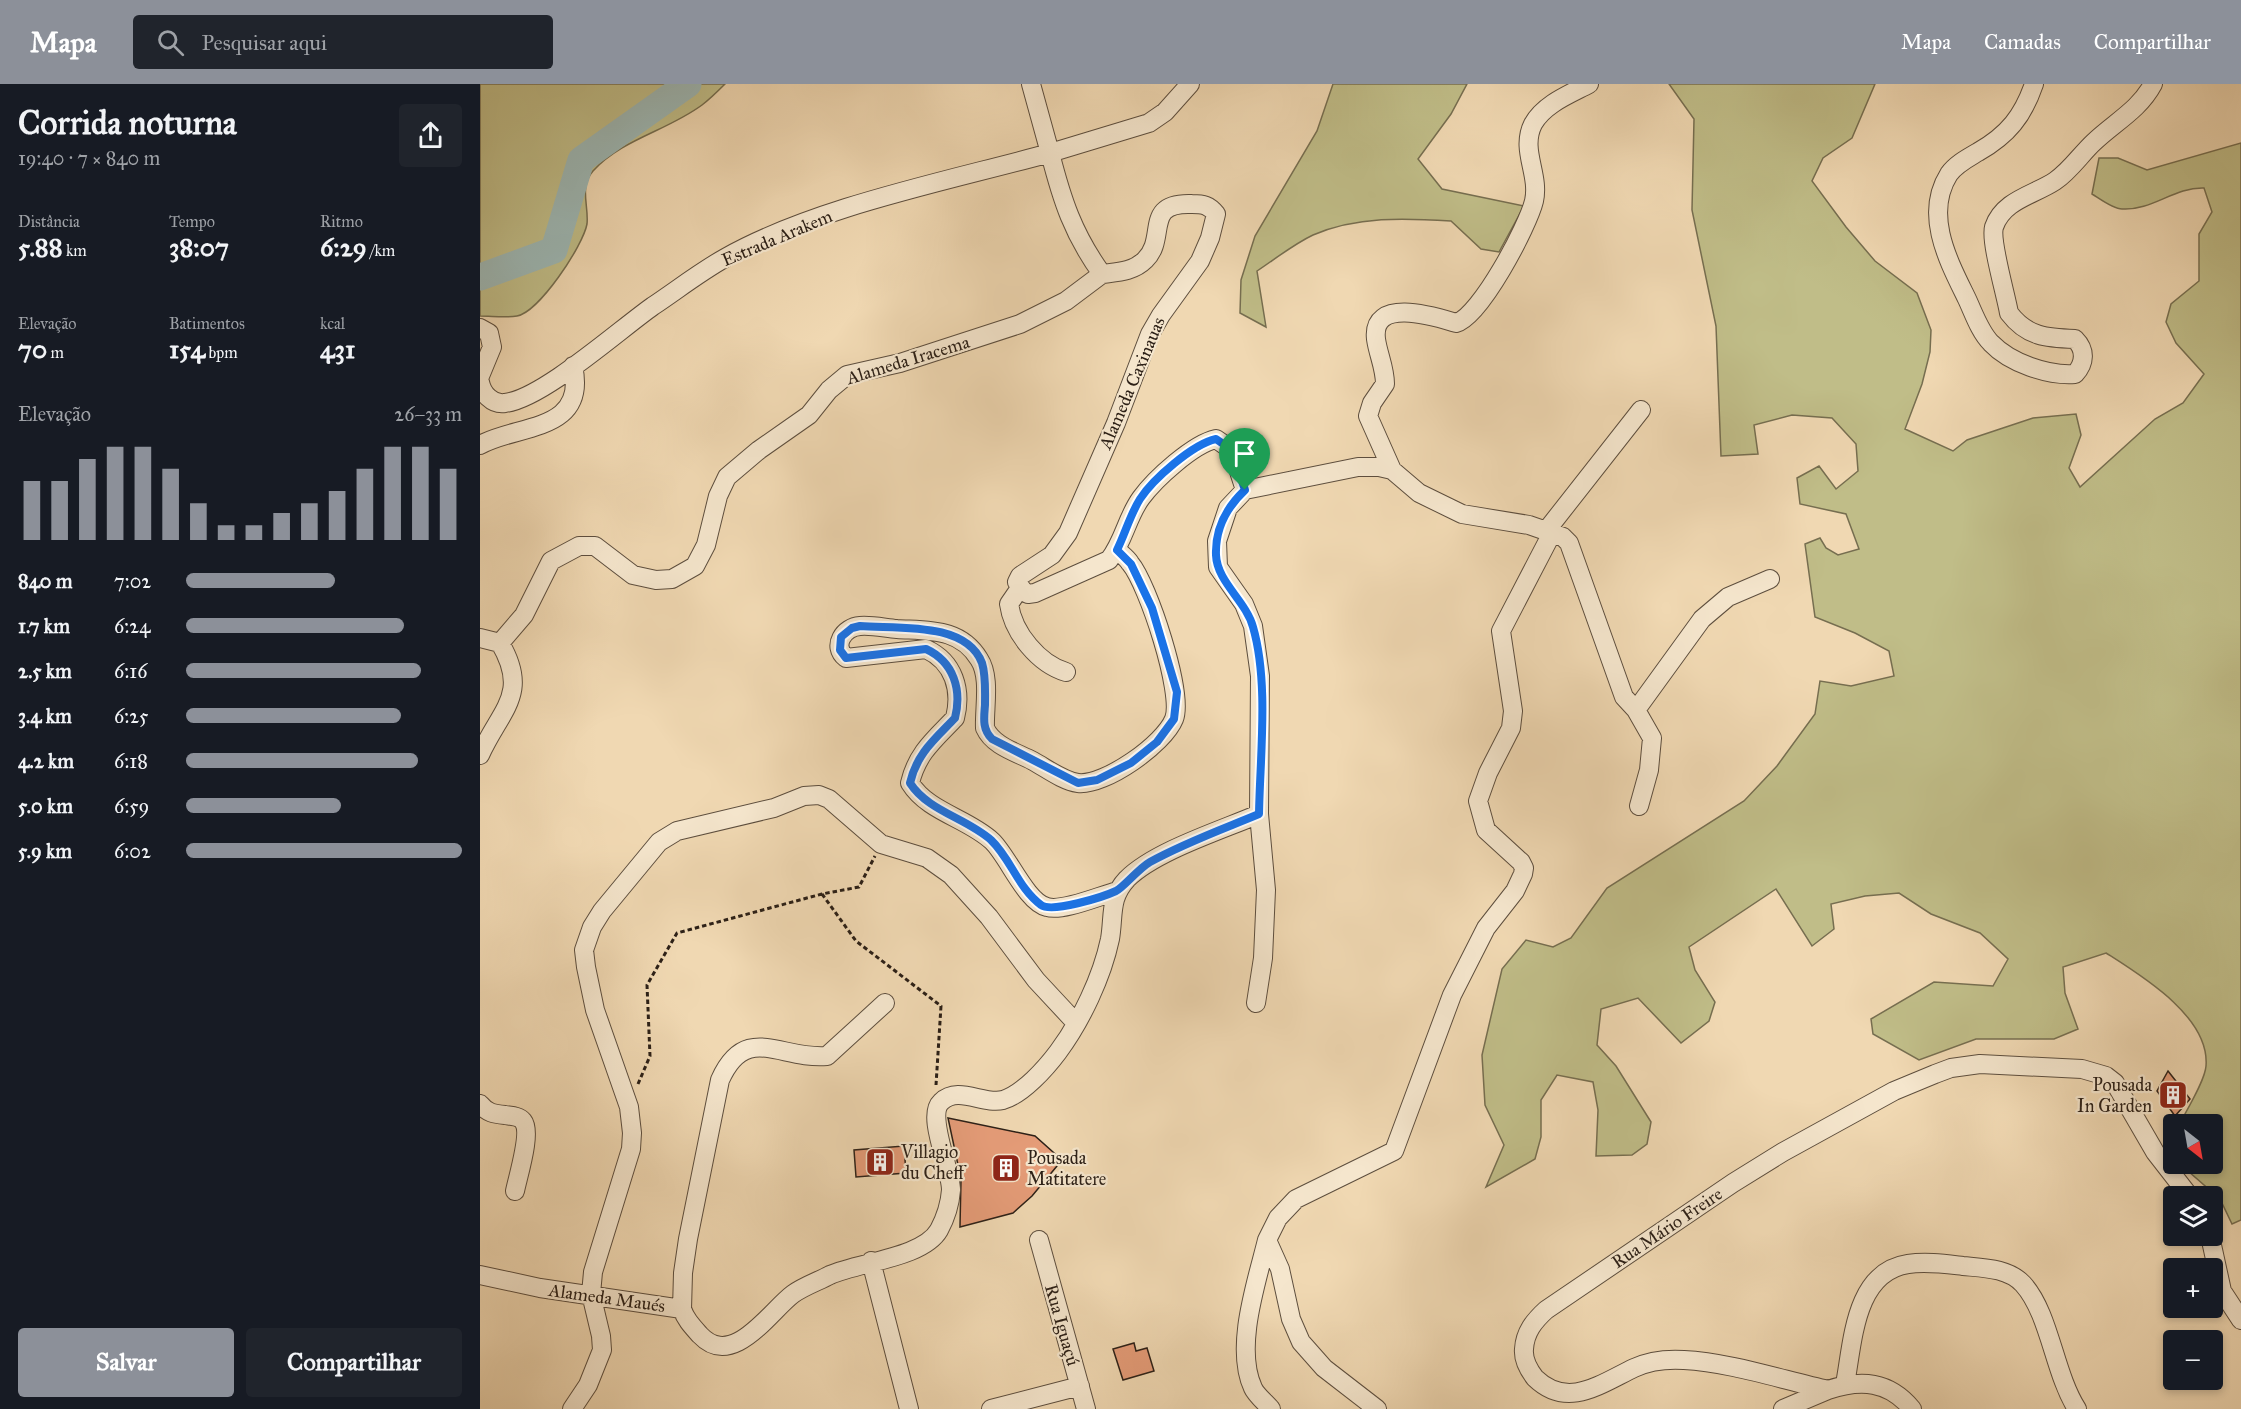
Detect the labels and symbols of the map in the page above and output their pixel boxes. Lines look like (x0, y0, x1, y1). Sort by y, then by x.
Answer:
street label: Estrada Arakem (718, 205, 836, 271)
street label: Alameda Caxinauas (1094, 314, 1170, 453)
street label: Alameda Iracema (843, 331, 973, 389)
pin (1219, 428, 1270, 490)
place label: Pousada In Garden (2077, 1074, 2152, 1117)
building icon: Pousada In Garden (2157, 1079, 2189, 1111)
north arrow (2163, 1114, 2223, 1174)
place label: Villagio du Cheff (900, 1141, 967, 1184)
building icon: Villagio du Cheff (864, 1146, 896, 1178)
place label: Pousada Matitatere (1027, 1147, 1106, 1190)
building icon: Pousada Matitatere (990, 1152, 1022, 1184)
street label: Rua Mário Freire (1607, 1183, 1727, 1273)
street label: Alameda Maués (546, 1279, 667, 1317)
street label: Rua Iguaçú (1039, 1282, 1084, 1369)

